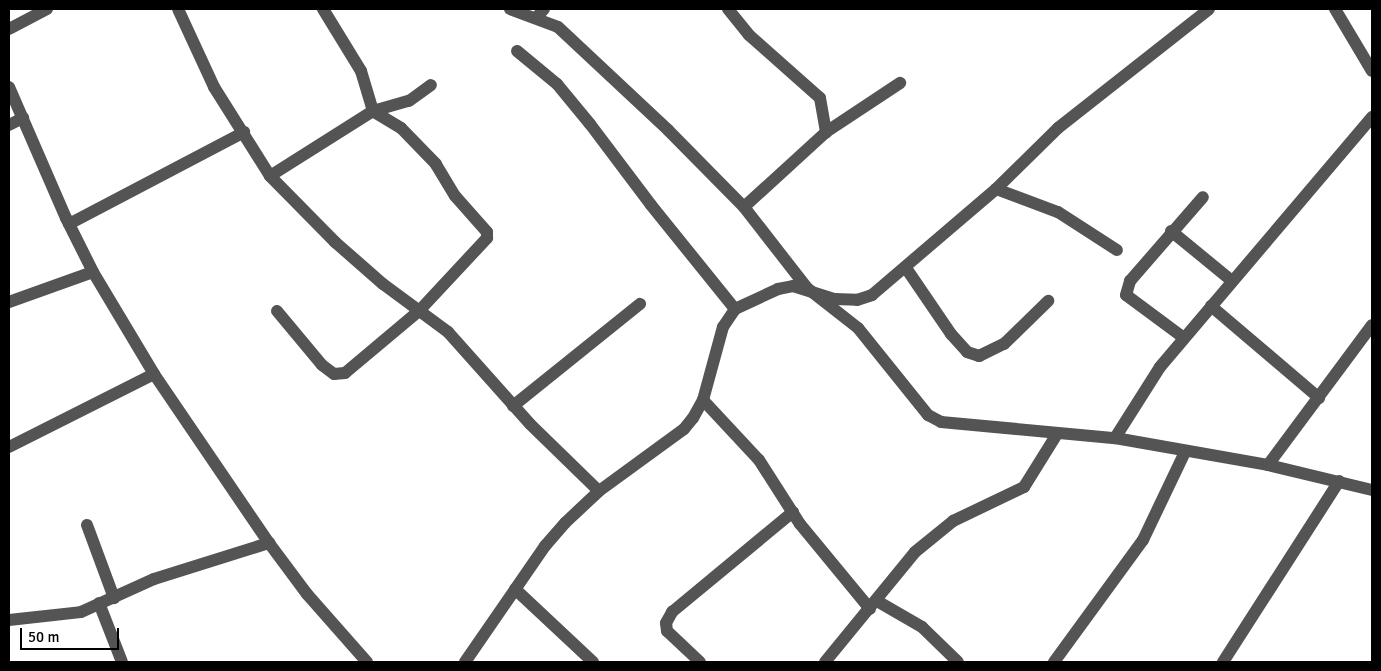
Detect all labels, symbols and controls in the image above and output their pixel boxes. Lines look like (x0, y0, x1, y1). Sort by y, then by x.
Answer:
scale bar (22, 618, 121, 650)
text: 50 m (28, 628, 59, 646)

